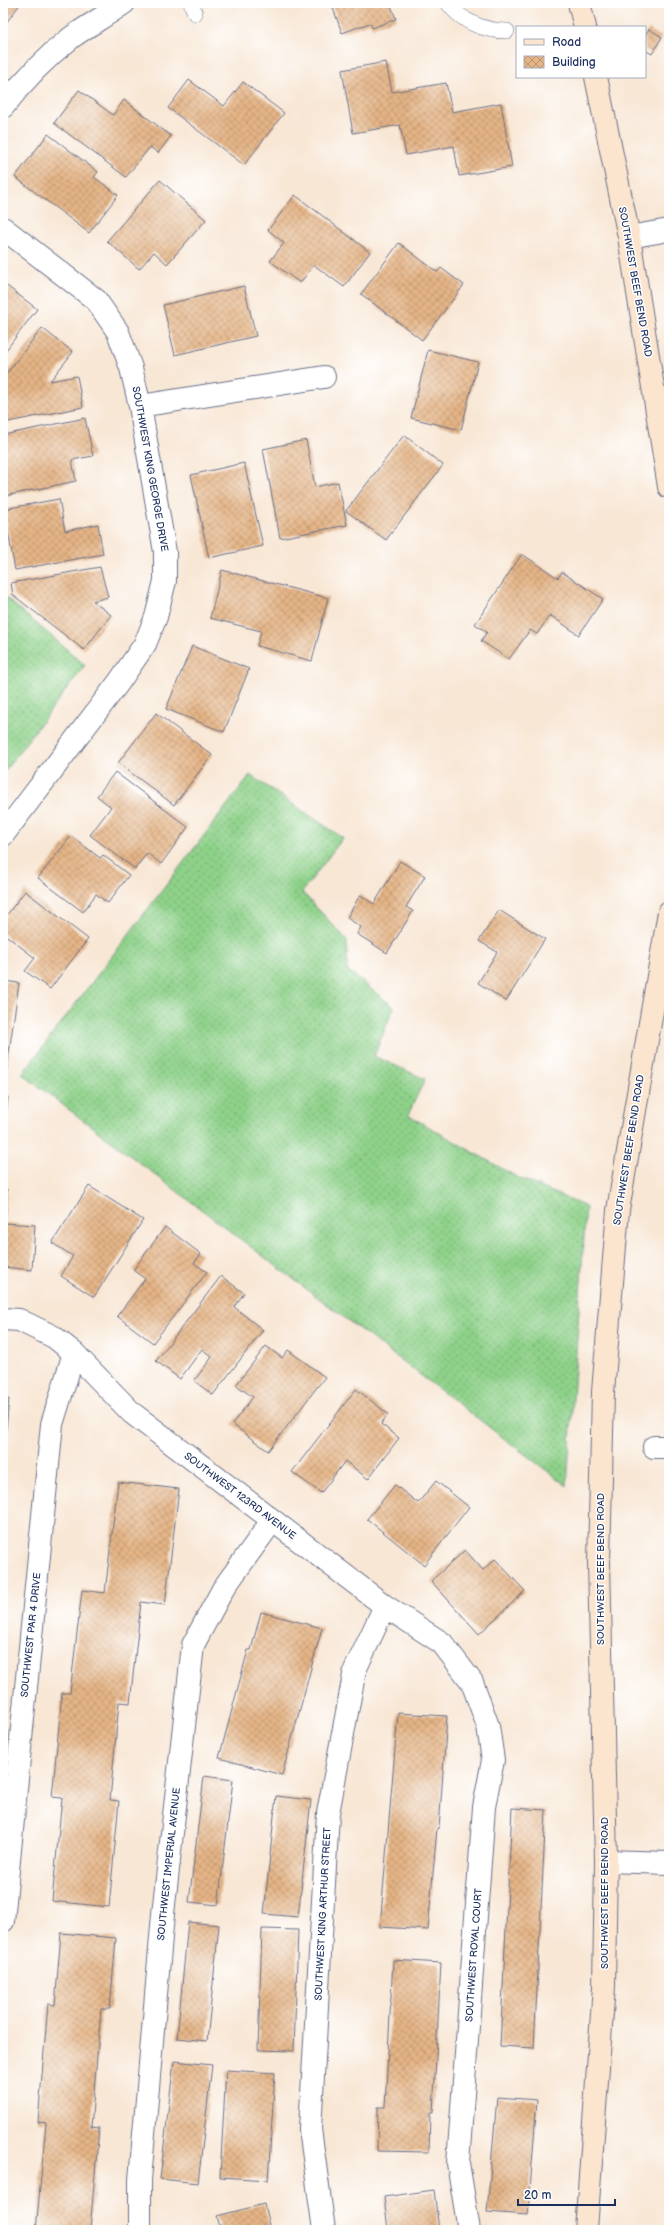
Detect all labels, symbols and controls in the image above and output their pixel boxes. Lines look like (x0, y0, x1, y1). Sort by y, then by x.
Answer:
legend (516, 26, 646, 78)
text: Road (552, 35, 581, 50)
text: Building (552, 55, 596, 70)
street label: SOUTHWEST BEEF BEND ROAD (616, 206, 654, 358)
street label: SOUTHWEST KING GEORGE DRIVE (130, 385, 171, 553)
street label: SOUTHWEST BEEF BEND ROAD (611, 1074, 647, 1226)
street label: SOUTHWEST 123RD AVENUE (182, 1450, 299, 1542)
street label: SOUTHWEST BEEF BEND ROAD (595, 1493, 607, 1645)
street label: SOUTHWEST PAR 4 DRIVE (18, 1572, 44, 1698)
street label: SOUTHWEST IMPERIAL AVENUE (155, 1787, 183, 1941)
street label: SOUTHWEST BEEF BEND ROAD (599, 1817, 611, 1969)
street label: SOUTHWEST KING ARTHUR STREET (312, 1827, 334, 2001)
street label: SOUTHWEST ROYAL COURT (463, 1888, 485, 2022)
scale bar (518, 2181, 615, 2207)
text: 20 m (524, 2188, 551, 2203)

